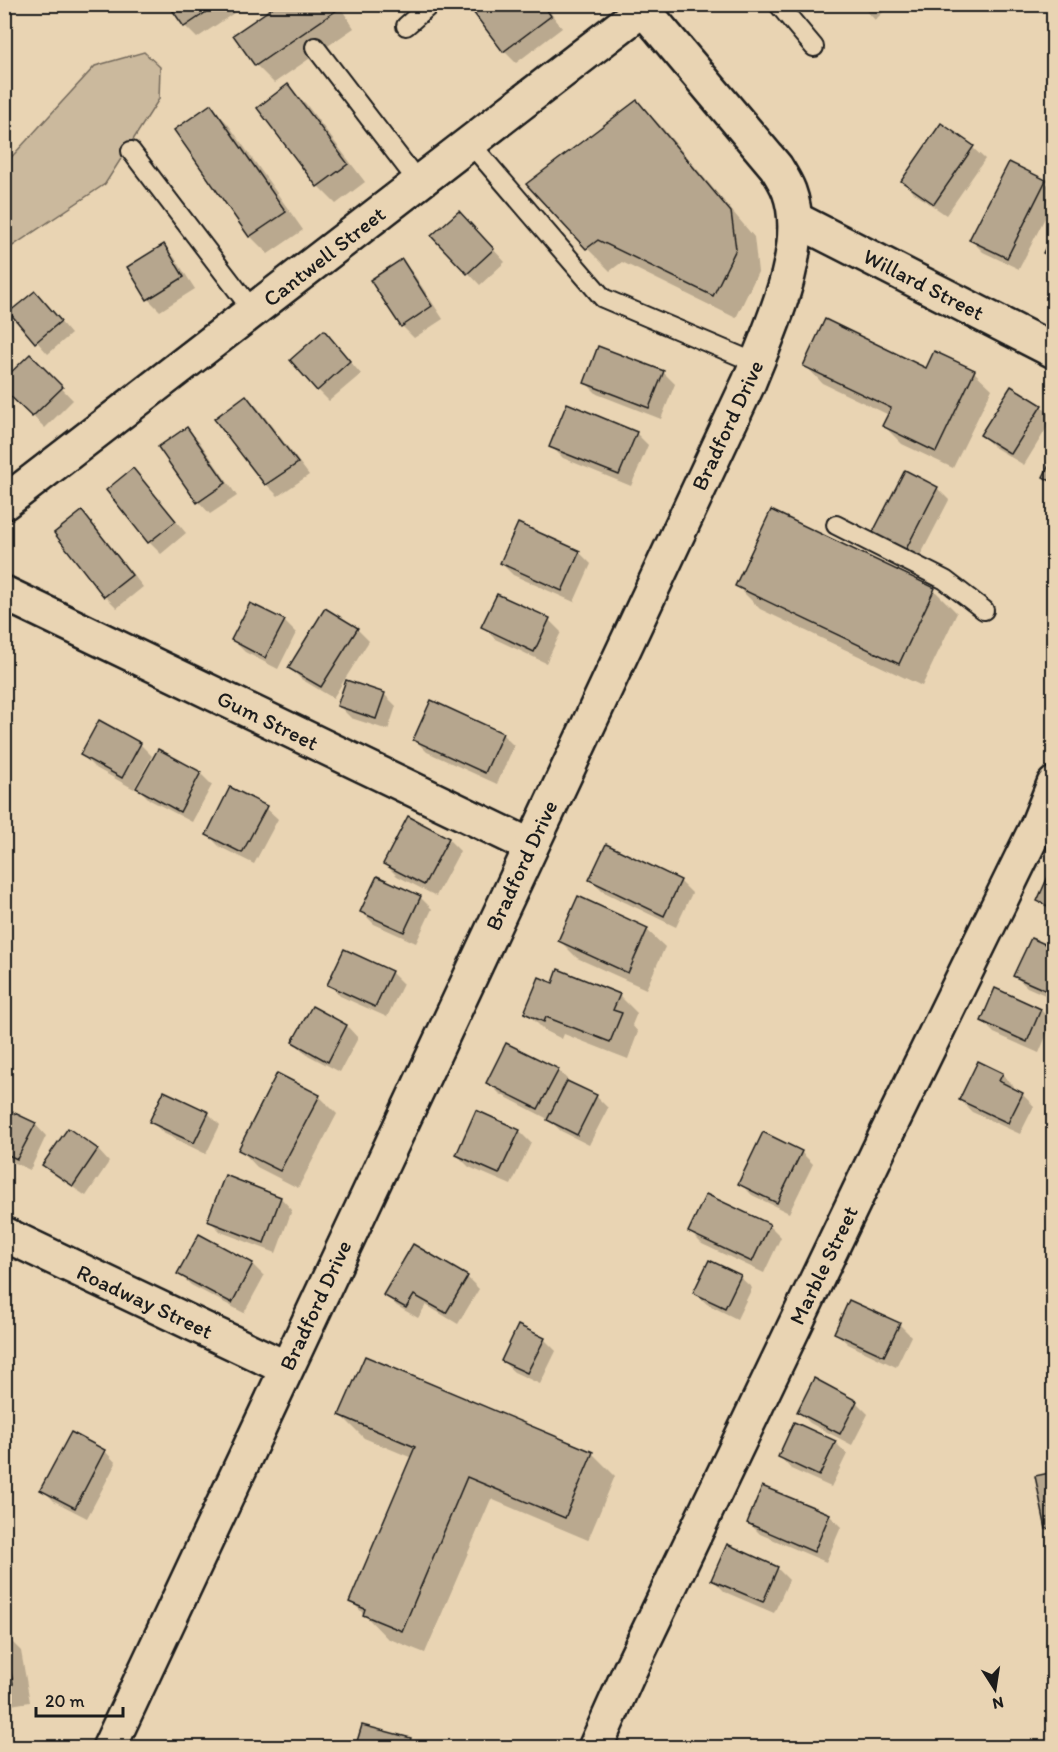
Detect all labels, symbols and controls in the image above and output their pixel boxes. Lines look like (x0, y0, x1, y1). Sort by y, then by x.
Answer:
street label: Cantwell Street (258, 200, 391, 312)
street label: Willard Street (859, 242, 989, 326)
street label: Bradford Drive (685, 356, 769, 495)
street label: Gum Street (213, 684, 323, 757)
street label: Bradford Drive (479, 796, 563, 935)
street label: Marble Street (783, 1201, 864, 1329)
street label: Bradford Drive (273, 1236, 357, 1375)
street label: Roadway Street (72, 1258, 217, 1345)
north arrow (965, 1659, 1025, 1719)
scale bar (36, 1680, 123, 1718)
text: 20 m (45, 1690, 85, 1712)
text: N (991, 1693, 1005, 1714)

